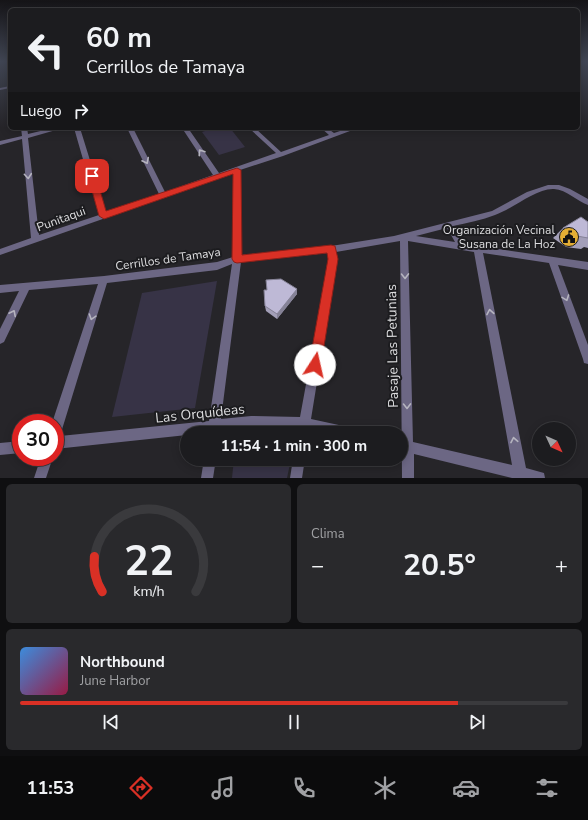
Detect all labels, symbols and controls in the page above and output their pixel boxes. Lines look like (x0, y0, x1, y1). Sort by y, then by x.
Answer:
text: 60 m (86, 19, 152, 57)
icon: left (20, 24, 72, 76)
text: Cerrillos de Tamaya (86, 55, 245, 79)
icon: right (70, 100, 92, 122)
text: Luego (20, 101, 62, 121)
one-way arrow (198, 149, 206, 156)
one-way arrow (142, 157, 149, 165)
pin (75, 159, 109, 193)
icon: arrive (81, 165, 103, 187)
one-way arrow (24, 173, 33, 179)
street label: Punitaqui (34, 203, 88, 235)
place label: Organización Vecinal Susana de La Hoz (443, 222, 555, 252)
public building icon: Organización Vecinal Susana de La Hoz (558, 226, 580, 248)
street label: Cerrillos de Tamaya (114, 244, 222, 274)
one-way arrow (401, 273, 409, 279)
street label: Pasaje Las Petunias (382, 284, 403, 408)
one-way arrow (561, 294, 569, 301)
one-way arrow (486, 309, 494, 315)
one-way arrow (8, 310, 16, 317)
one-way arrow (88, 313, 97, 320)
position arrow (294, 344, 336, 386)
street label: Las Orquídeas (154, 399, 246, 428)
one-way arrow (403, 403, 411, 409)
speed limit sign: 30 (12, 414, 64, 466)
north arrow (532, 422, 576, 466)
map controls (532, 422, 576, 466)
text: 11:54 · 1 min · 300 m (221, 436, 367, 456)
one-way arrow (510, 437, 518, 443)
text: Clima (311, 525, 345, 543)
text: 22 (124, 532, 173, 589)
text: 20.5° (403, 545, 476, 586)
text: − (311, 551, 324, 581)
text: + (555, 551, 568, 581)
text: km/h (133, 581, 164, 600)
text: Northbound (80, 652, 165, 672)
text: June Harbor (80, 672, 150, 690)
icon: previous (100, 711, 122, 733)
icon: pause (283, 711, 305, 733)
icon: next (466, 711, 488, 733)
icon: directions (127, 774, 155, 802)
icon: music (209, 774, 237, 802)
icon: phone (290, 774, 318, 802)
icon: climate (371, 774, 399, 802)
icon: car (452, 774, 480, 802)
icon: filters (533, 774, 561, 802)
text: 11:53 (27, 776, 74, 800)

